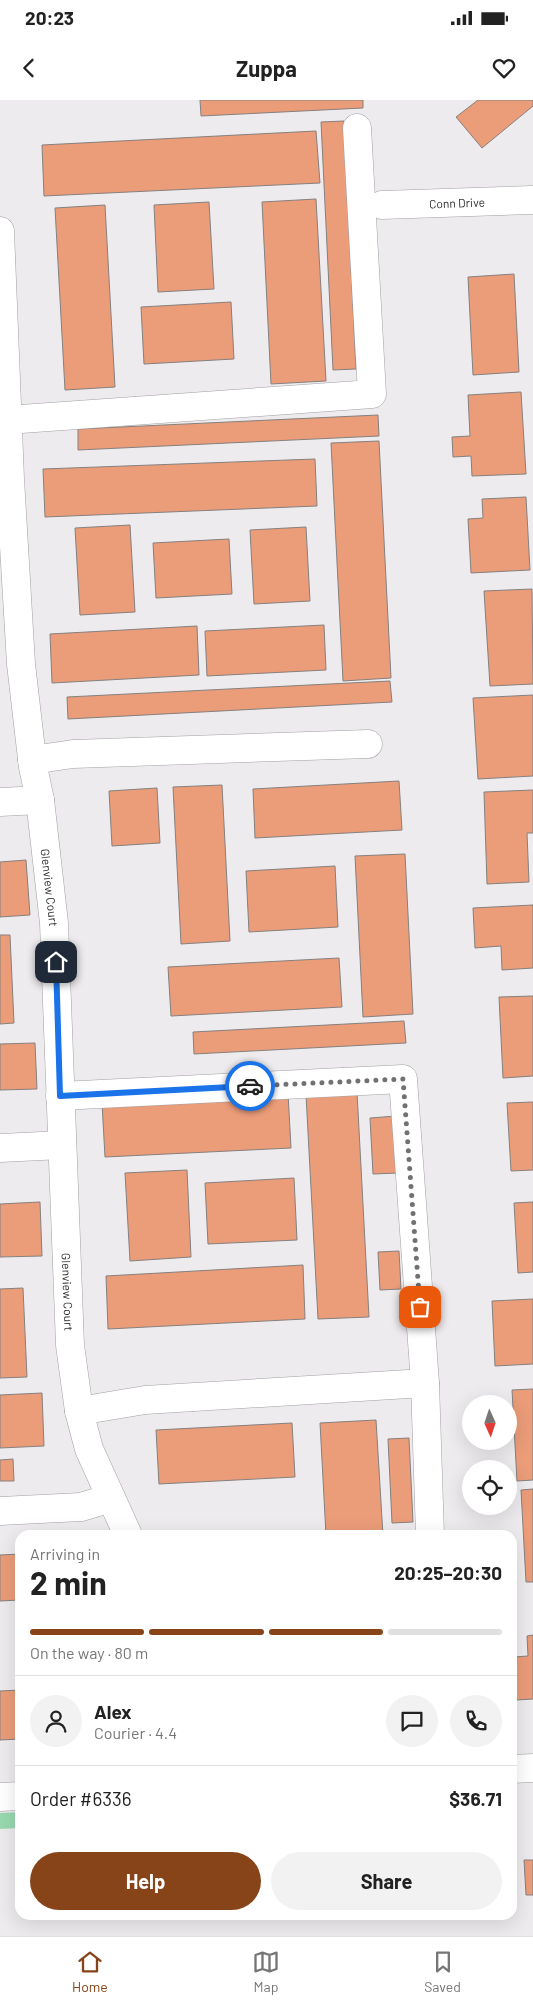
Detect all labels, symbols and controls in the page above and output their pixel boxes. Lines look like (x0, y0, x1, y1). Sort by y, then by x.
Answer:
text: 20:23 (25, 6, 74, 29)
icon: back (15, 54, 43, 82)
icon: heart (490, 54, 518, 82)
text: Zuppa (236, 55, 297, 81)
street label: Conn Drive (429, 195, 485, 210)
street label: Glenview Court (39, 848, 61, 927)
pin (35, 941, 77, 983)
icon: home (42, 948, 70, 976)
courier (225, 1061, 275, 1111)
icon: car (236, 1072, 264, 1100)
street label: Glenview Court (60, 1253, 76, 1331)
pin (399, 1286, 441, 1328)
icon: bag (406, 1293, 434, 1321)
north arrow (462, 1395, 518, 1450)
map controls (462, 1395, 517, 1515)
button: locate (462, 1460, 517, 1515)
text: Arriving in (30, 1544, 100, 1563)
text: 20:25–20:30 (394, 1561, 502, 1584)
text: 2 min (30, 1563, 107, 1601)
text: On the way · 80 m (30, 1643, 148, 1662)
button: person (30, 1695, 82, 1747)
button: chat (386, 1695, 438, 1747)
button: phone (450, 1695, 502, 1747)
text: Alex (94, 1700, 132, 1723)
text: Courier · 4.4 (94, 1723, 177, 1742)
text: Order #6336 (30, 1787, 132, 1810)
text: $36.71 (449, 1787, 502, 1810)
button: Help (30, 1852, 261, 1910)
button: Share (271, 1852, 502, 1910)
tab: Home (72, 1948, 108, 1995)
tab: Map (252, 1948, 280, 1995)
tab: Saved (424, 1948, 461, 1995)

